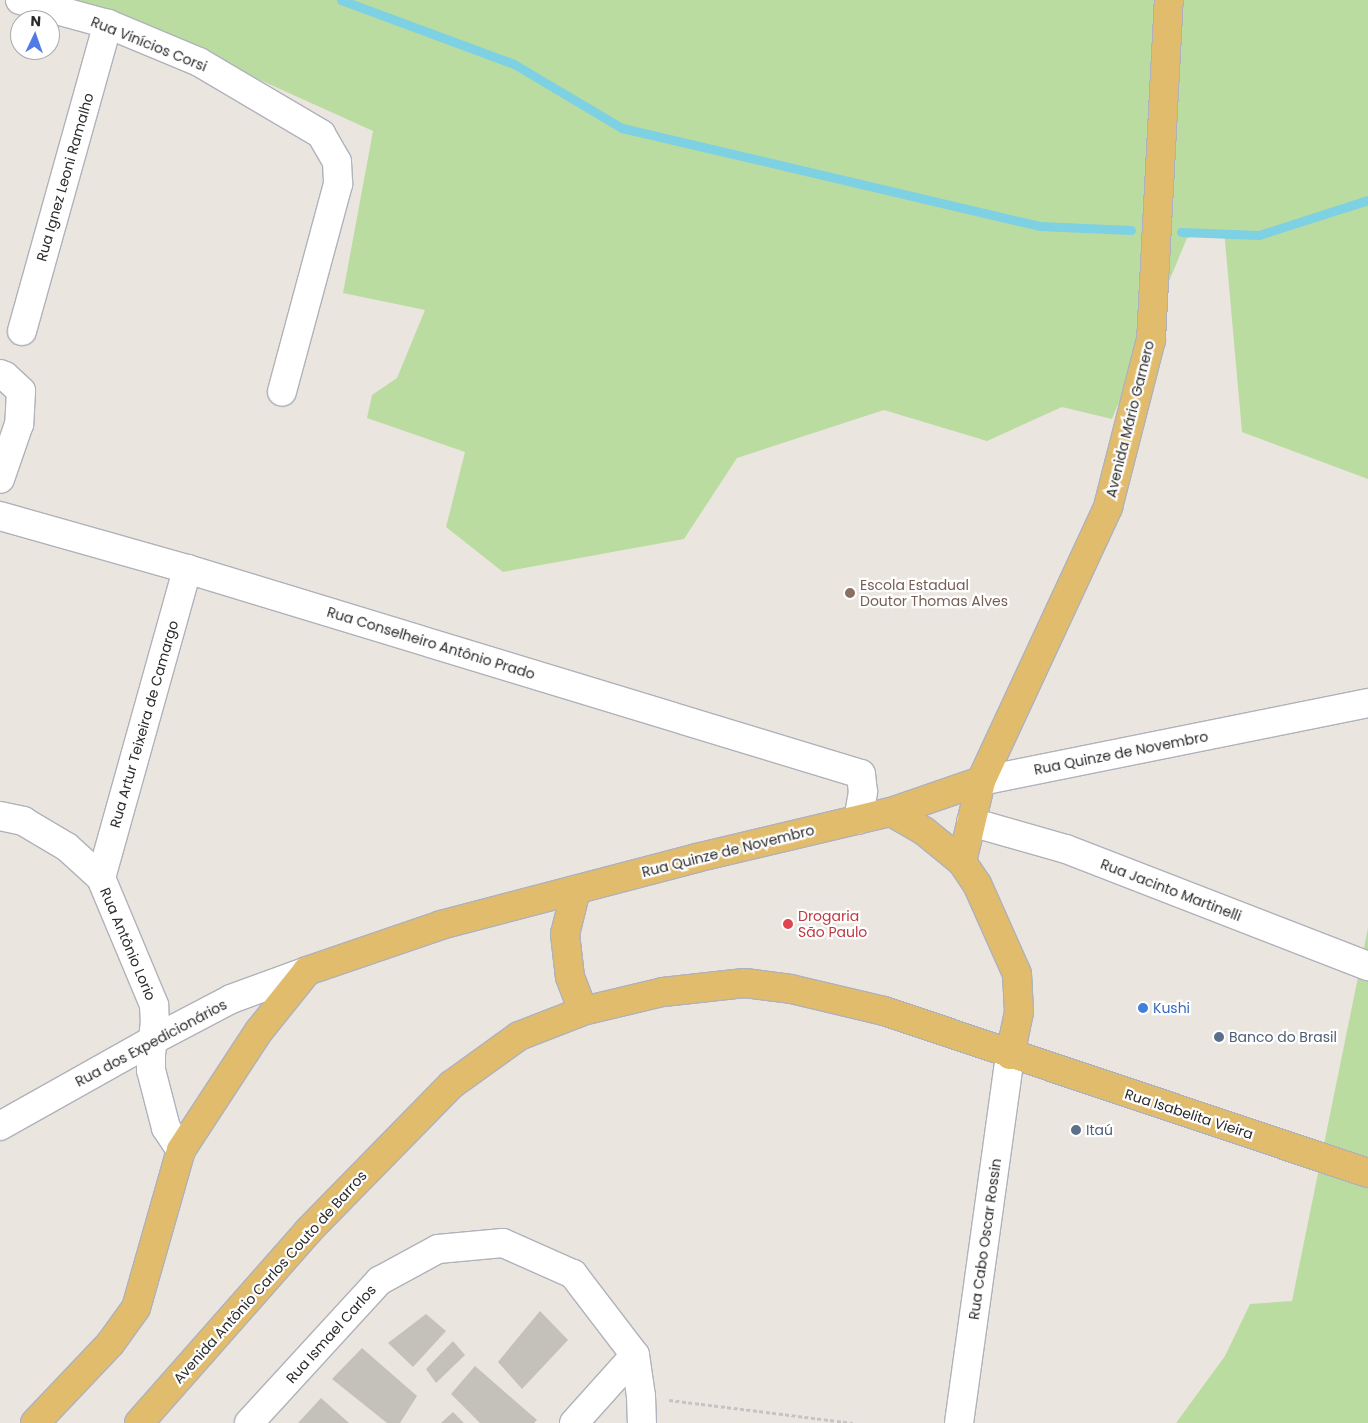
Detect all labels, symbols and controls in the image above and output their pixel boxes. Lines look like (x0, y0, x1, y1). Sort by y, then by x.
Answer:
north arrow (10, 10, 60, 60)
text: N (30, 11, 42, 31)
street label: Rua Vinícios Corsi (89, 13, 209, 75)
street label: Rua Ignez Leoni Ramalho (33, 91, 97, 263)
street label: Avenida Mário Garnero (1102, 339, 1158, 499)
place label: Escola Estadual Doutor Thomas Alves (860, 577, 1008, 610)
marker: Escola Estadual Doutor Thomas Alves (844, 587, 856, 599)
street label: Rua Conselheiro Antônio Prado (325, 603, 537, 683)
street label: Rua Artur Teixeira de Camargo (106, 618, 182, 830)
street label: Rua Quinze de Novembro (1032, 728, 1210, 778)
street label: Rua Quinze de Novembro (640, 821, 816, 881)
street label: Rua Jacinto Martinelli (1098, 855, 1244, 925)
street label: Rua Antônio Lorio (97, 885, 159, 1003)
place label: Drogaria São Paulo (798, 908, 867, 940)
marker: Drogaria São Paulo (782, 918, 794, 930)
street label: Rua dos Expedicionários (72, 996, 230, 1090)
place label: Kushi (1153, 1000, 1190, 1016)
marker: Kushi (1137, 1002, 1149, 1014)
place label: Banco do Brasil (1229, 1029, 1337, 1045)
marker: Banco do Brasil (1213, 1031, 1225, 1043)
street label: Rua Isabelita Vieira (1123, 1085, 1255, 1143)
place label: Itaú (1086, 1122, 1113, 1138)
marker: Itaú (1070, 1124, 1082, 1136)
street label: Rua Cabo Oscar Rossin (965, 1157, 1005, 1321)
street label: Avenida Antônio Carlos Couto de Barros (170, 1167, 370, 1387)
street label: Rua Ismael Carlos (282, 1281, 380, 1387)

